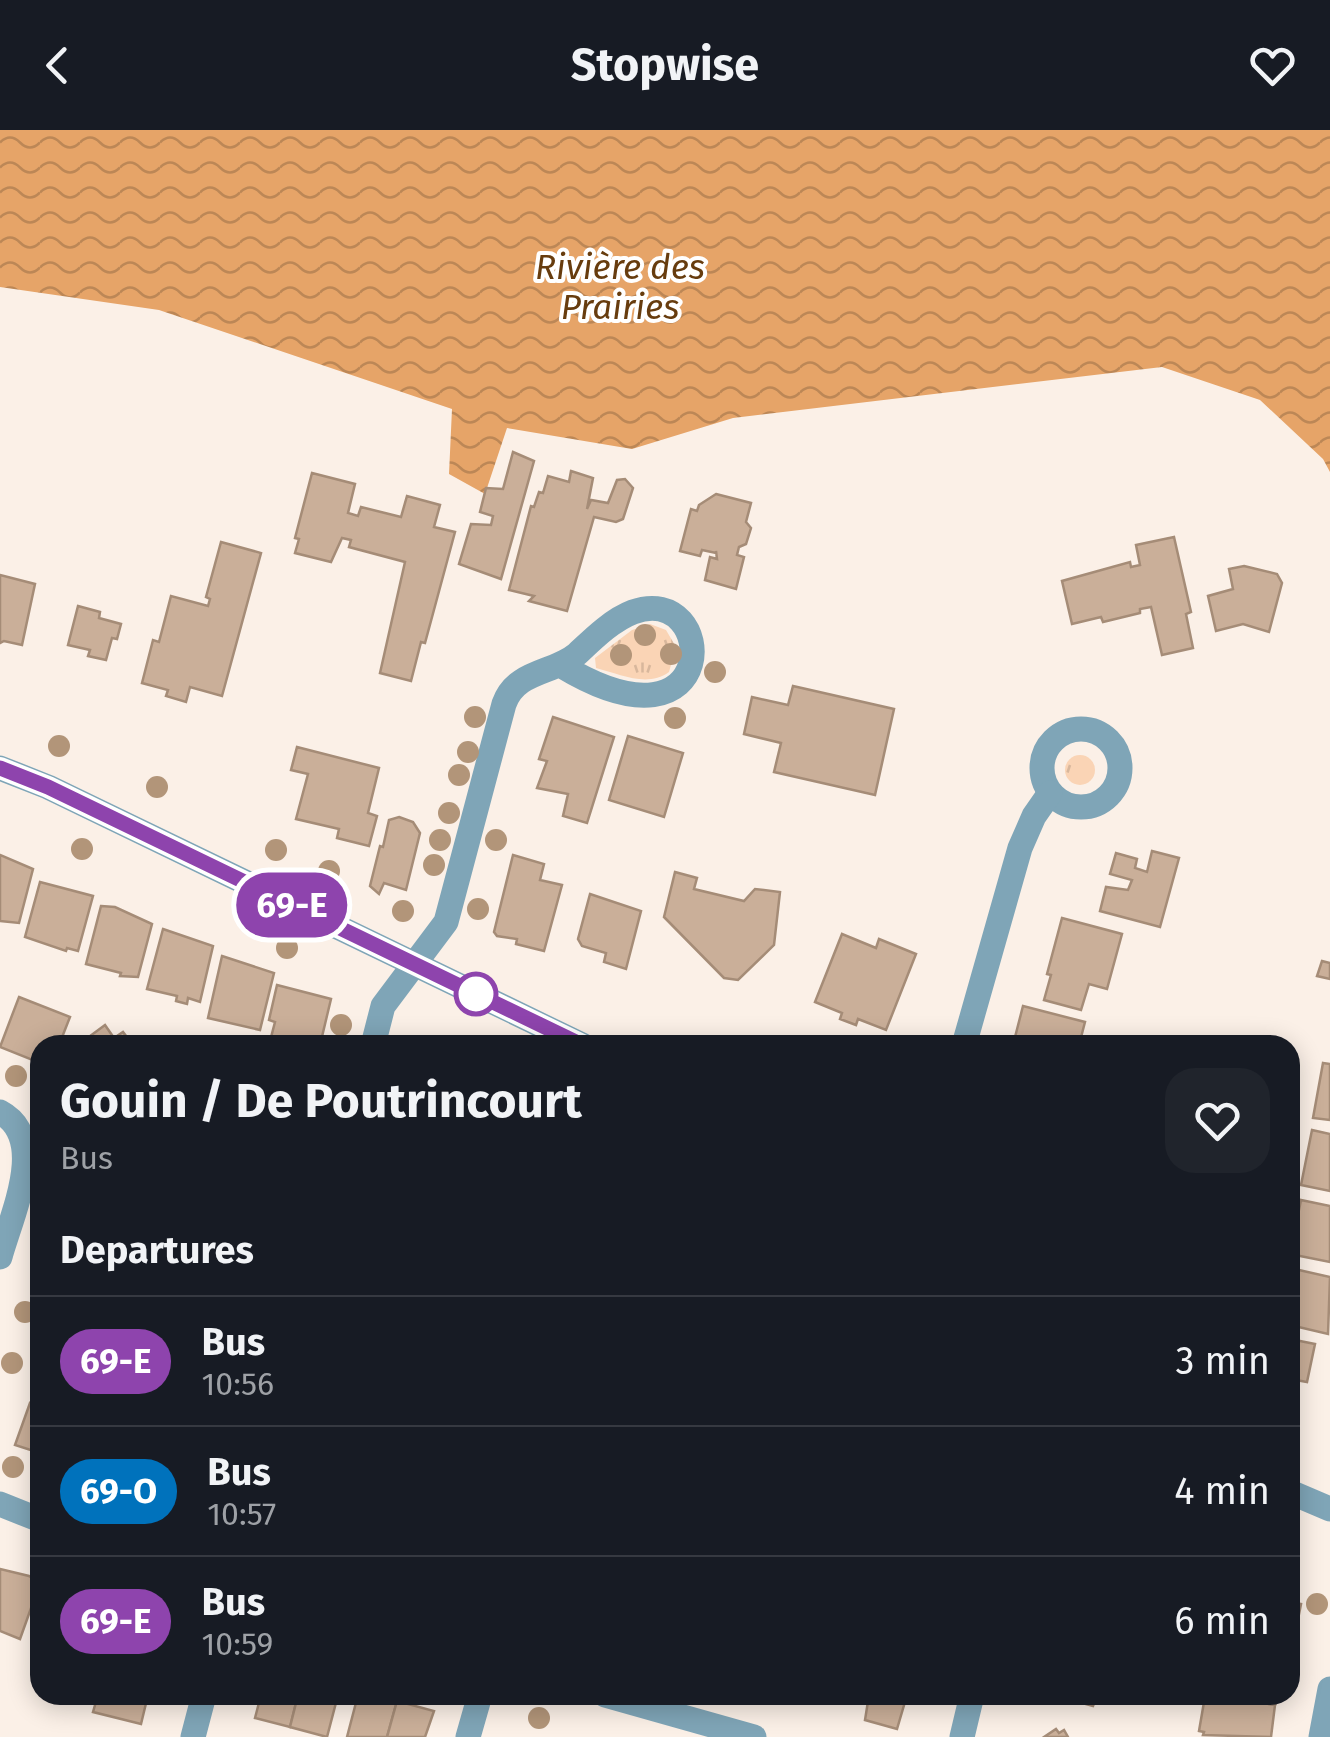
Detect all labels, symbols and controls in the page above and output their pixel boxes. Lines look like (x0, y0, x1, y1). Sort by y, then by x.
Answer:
icon: back (30, 38, 85, 93)
text: Stopwise (571, 38, 759, 92)
icon: heart (1245, 38, 1300, 93)
water label: Rivière des Prairies (535, 246, 705, 328)
line badge: 69-E (222, 872, 362, 938)
text: 69-E (256, 884, 328, 926)
unlabelled marker (455, 973, 497, 1015)
button: heart (1165, 1068, 1270, 1173)
text: Gouin / De Poutrincourt (60, 1072, 582, 1130)
text: Bus (60, 1139, 113, 1177)
text: Departures (60, 1227, 254, 1273)
text: Bus (201, 1319, 265, 1365)
text: 3 min (1175, 1338, 1270, 1384)
text: 69-E (80, 1340, 151, 1382)
text: 10:56 (201, 1365, 274, 1403)
text: Bus (207, 1449, 271, 1495)
text: 4 min (1174, 1468, 1270, 1514)
text: 69-O (80, 1470, 157, 1512)
text: 10:57 (207, 1495, 276, 1533)
text: Bus (201, 1579, 265, 1625)
text: 6 min (1174, 1598, 1270, 1644)
text: 69-E (80, 1600, 151, 1642)
text: 10:59 (201, 1625, 273, 1663)

